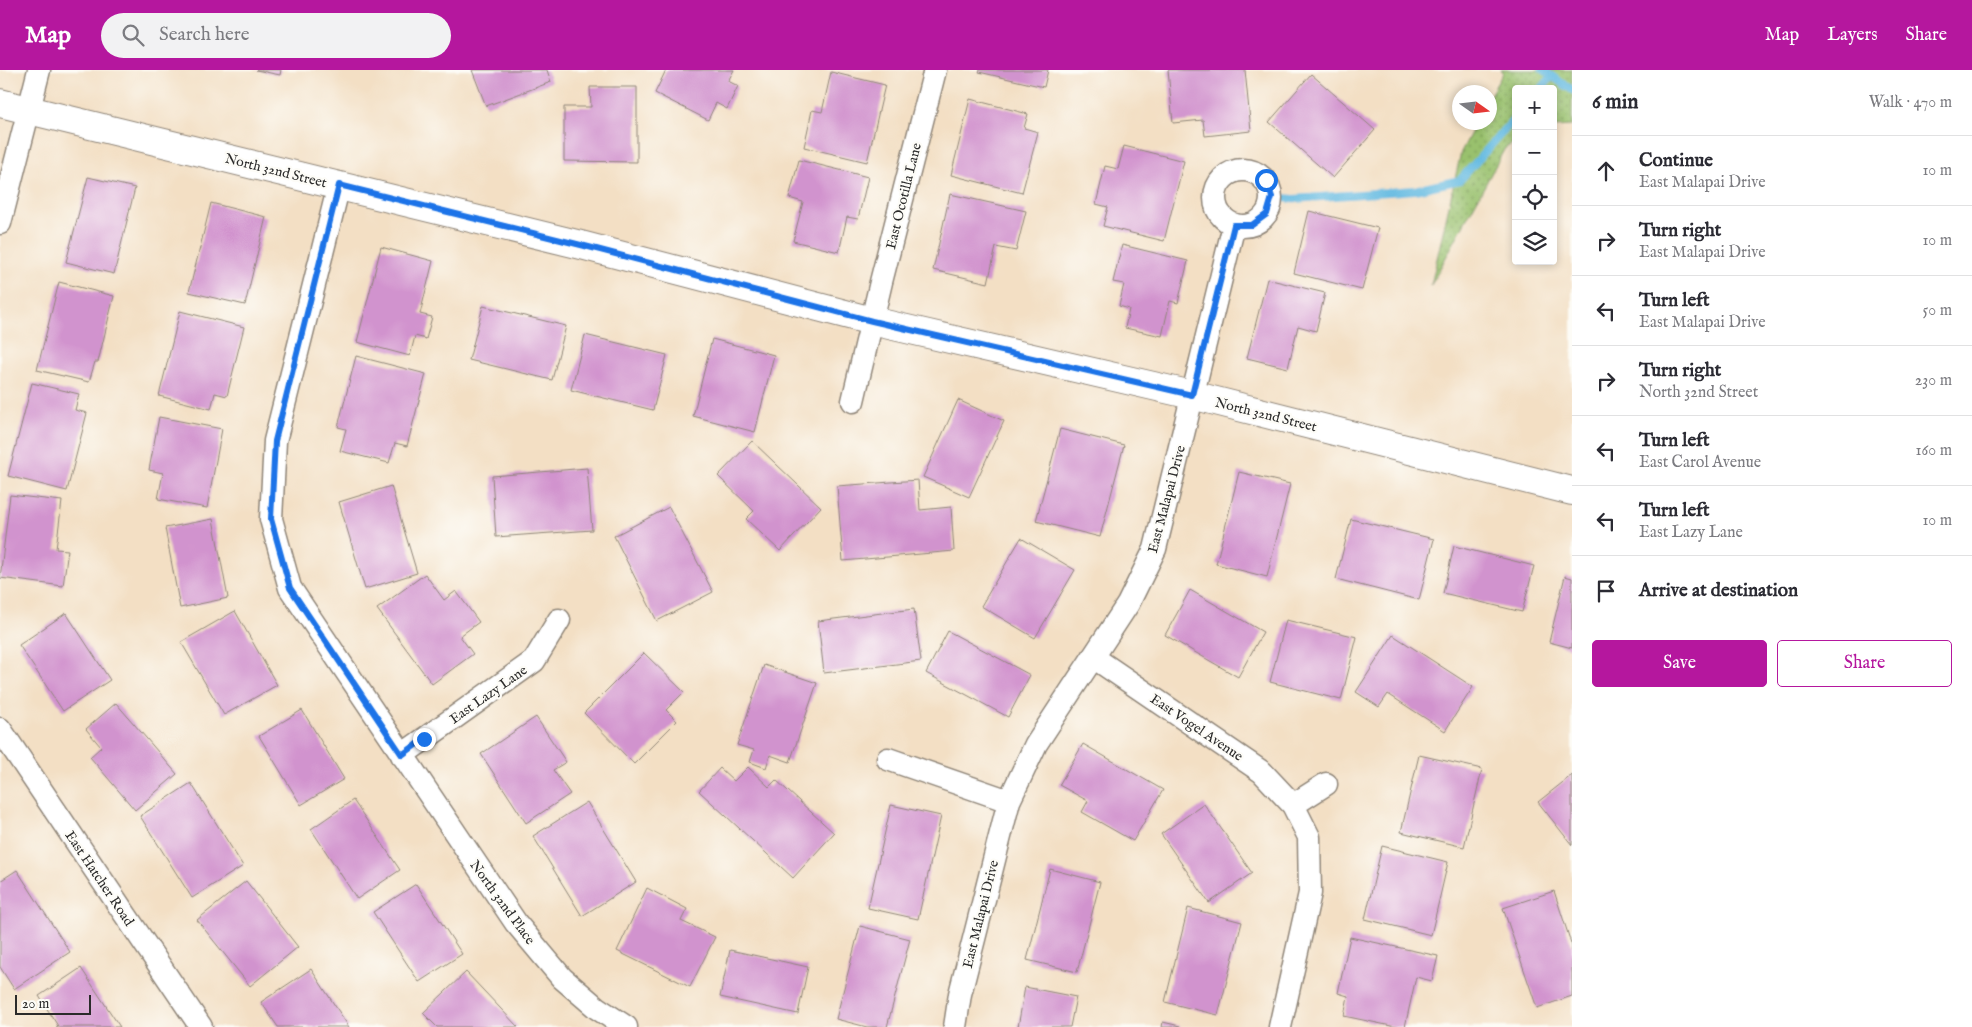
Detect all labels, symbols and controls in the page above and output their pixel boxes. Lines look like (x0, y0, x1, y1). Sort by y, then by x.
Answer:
search box (101, 13, 451, 58)
text: Map (25, 20, 71, 51)
icon: search (119, 21, 147, 49)
text: Search here (159, 23, 250, 47)
text: Map (1765, 24, 1799, 47)
text: Layers (1827, 24, 1878, 47)
text: Share (1906, 24, 1947, 47)
north arrow (1452, 85, 1497, 130)
map controls (1512, 85, 1557, 265)
button: + (1512, 85, 1557, 130)
text: 6 min (1592, 89, 1638, 116)
text: Walk · 470 m (1869, 93, 1952, 113)
button: − (1512, 130, 1557, 175)
street label: East Ocotilla Lane (882, 141, 926, 251)
text: Continue (1639, 149, 1713, 173)
street label: North 32nd Street (223, 150, 329, 192)
icon: ahead (1592, 157, 1620, 185)
text: 10 m (1922, 161, 1952, 181)
route start (1255, 169, 1278, 192)
text: East Malapai Drive (1639, 173, 1766, 193)
button: locate (1512, 175, 1557, 220)
text: Turn right (1639, 219, 1721, 243)
button: layers (1512, 220, 1557, 265)
icon: right (1592, 227, 1620, 255)
text: 10 m (1922, 231, 1952, 251)
text: East Malapai Drive (1639, 243, 1766, 263)
text: Turn left (1639, 289, 1710, 313)
icon: left (1592, 297, 1620, 325)
text: 50 m (1923, 301, 1952, 321)
text: East Malapai Drive (1639, 313, 1766, 333)
text: Turn right (1639, 359, 1721, 383)
icon: right (1592, 367, 1620, 395)
text: 230 m (1915, 371, 1952, 391)
text: North 32nd Street (1639, 383, 1758, 403)
street label: North 32nd Street (1213, 394, 1319, 436)
text: Turn left (1639, 429, 1710, 453)
icon: left (1592, 437, 1620, 465)
text: 160 m (1916, 441, 1952, 461)
street label: East Malapai Drive (1144, 443, 1190, 555)
text: East Carol Avenue (1639, 453, 1761, 473)
text: Turn left (1639, 499, 1710, 523)
icon: left (1592, 507, 1620, 535)
text: 10 m (1922, 511, 1952, 531)
text: East Lazy Lane (1639, 523, 1743, 543)
icon: arrive (1592, 577, 1620, 605)
text: Arrive at destination (1639, 579, 1798, 603)
button: Save (1592, 640, 1767, 687)
button: Share (1777, 640, 1952, 687)
street label: East Lazy Lane (446, 661, 531, 728)
street label: East Vogel Avenue (1147, 690, 1247, 766)
route end (413, 728, 436, 751)
street label: East Hatcher Road (61, 827, 138, 930)
street label: North 32nd Place (466, 857, 539, 949)
street label: East Malapai Drive (959, 858, 1003, 970)
scale bar (15, 992, 91, 1015)
text: 20 m (22, 995, 49, 1013)

